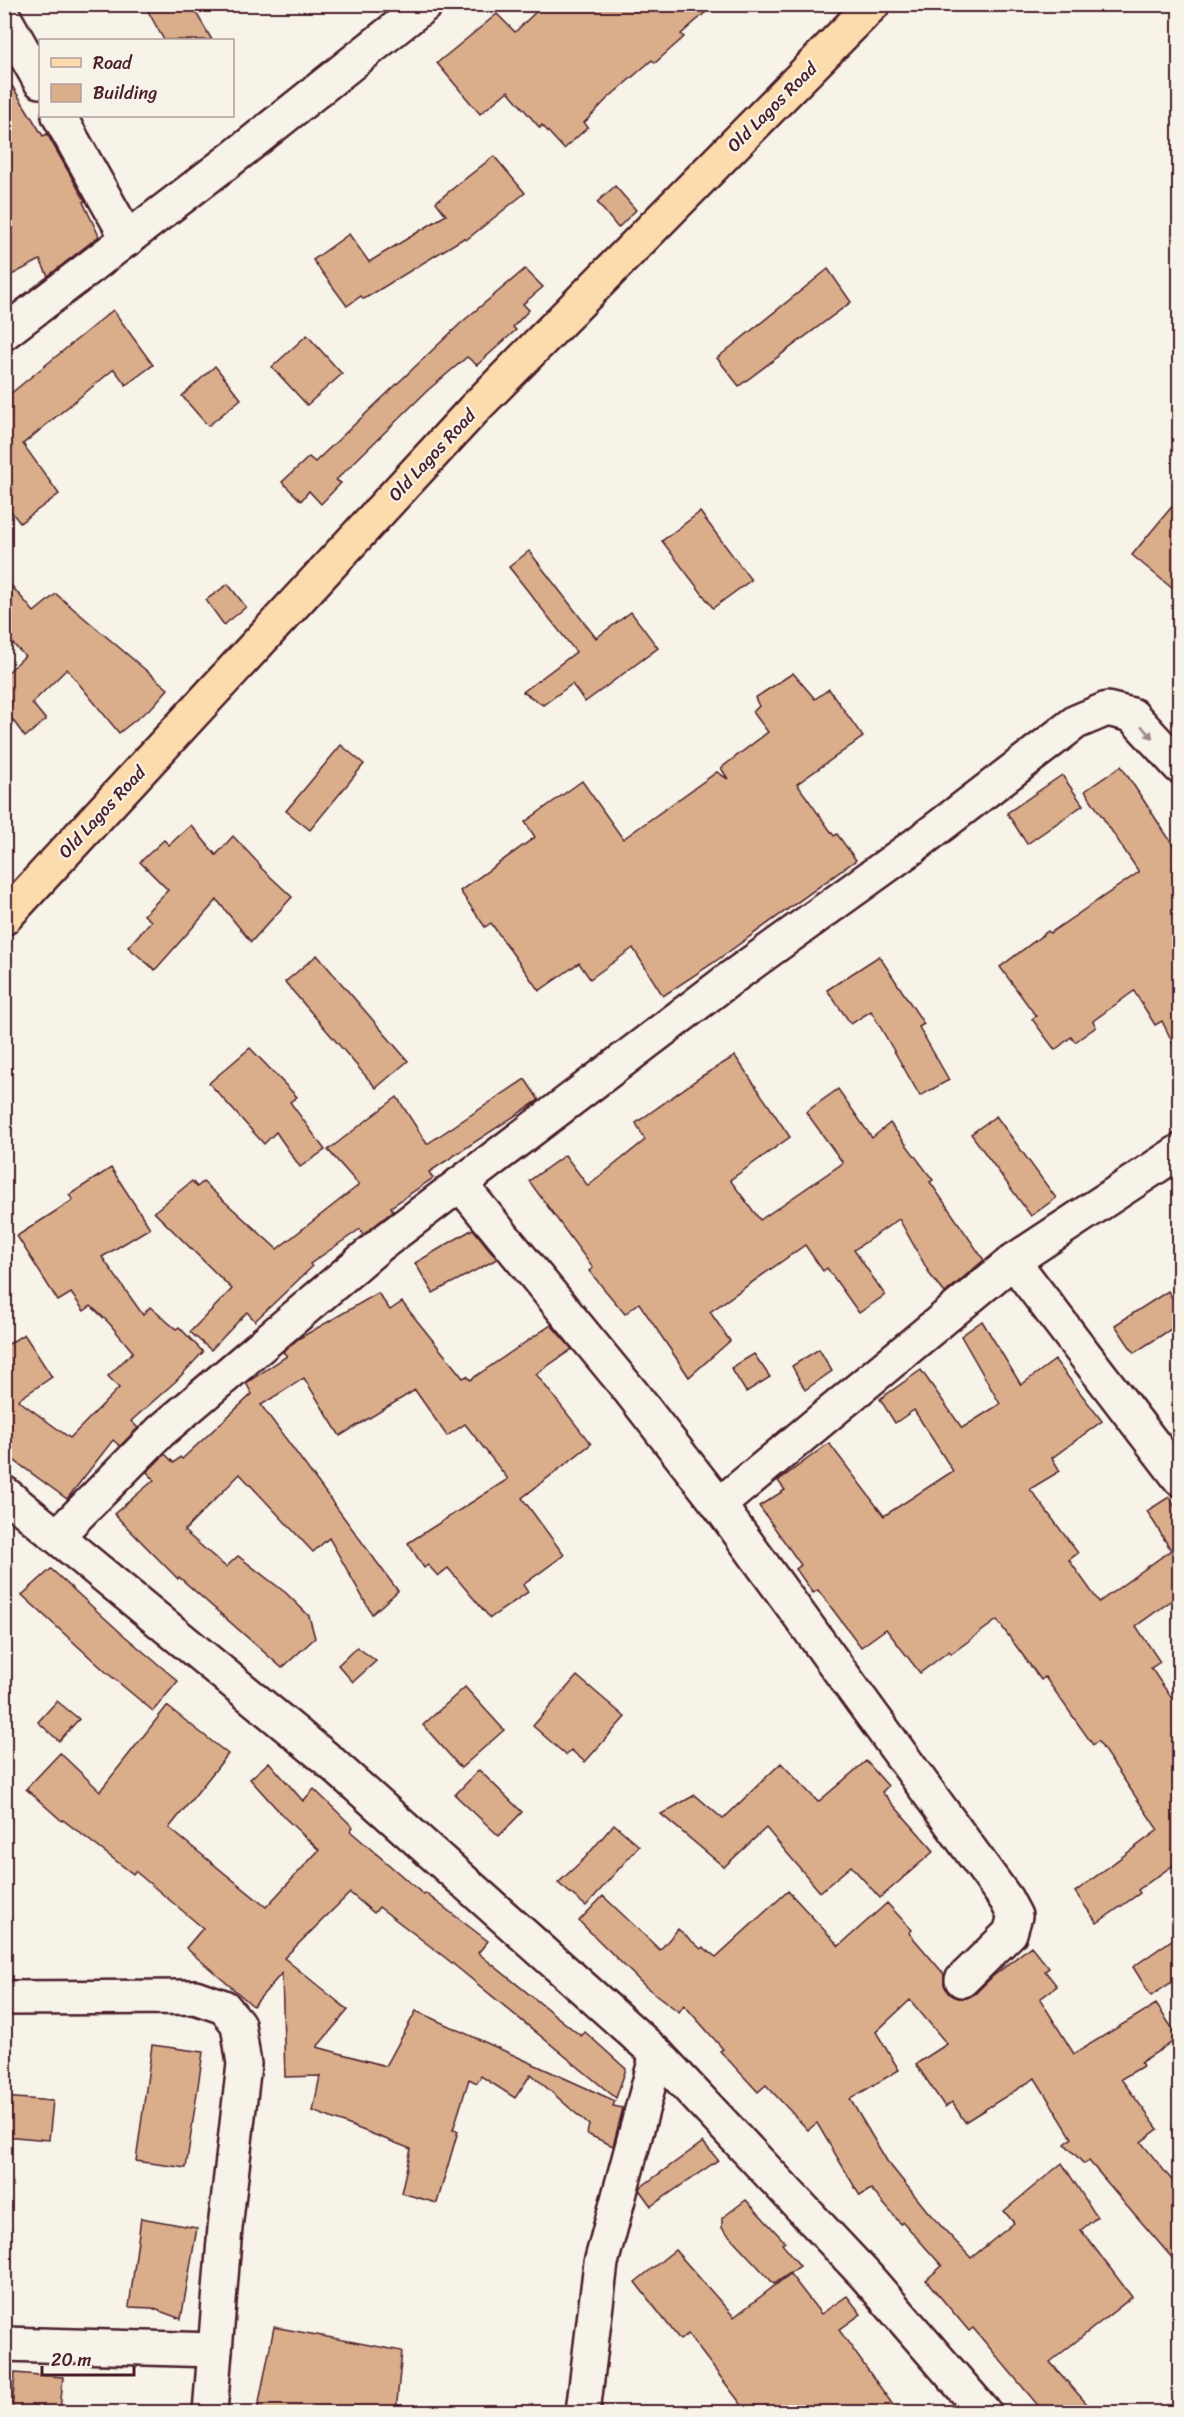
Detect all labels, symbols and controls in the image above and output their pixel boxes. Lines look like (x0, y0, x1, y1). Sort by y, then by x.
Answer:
legend (39, 39, 234, 117)
text: Road (93, 47, 133, 79)
street label: Old Lagos Road (719, 53, 826, 160)
text: Building (93, 77, 157, 109)
street label: Old Lagos Road (380, 400, 485, 509)
one-way arrow (1140, 724, 1154, 738)
street label: Old Lagos Road (50, 757, 155, 866)
scale bar (42, 2339, 134, 2377)
text: 20 m (51, 2344, 91, 2376)

